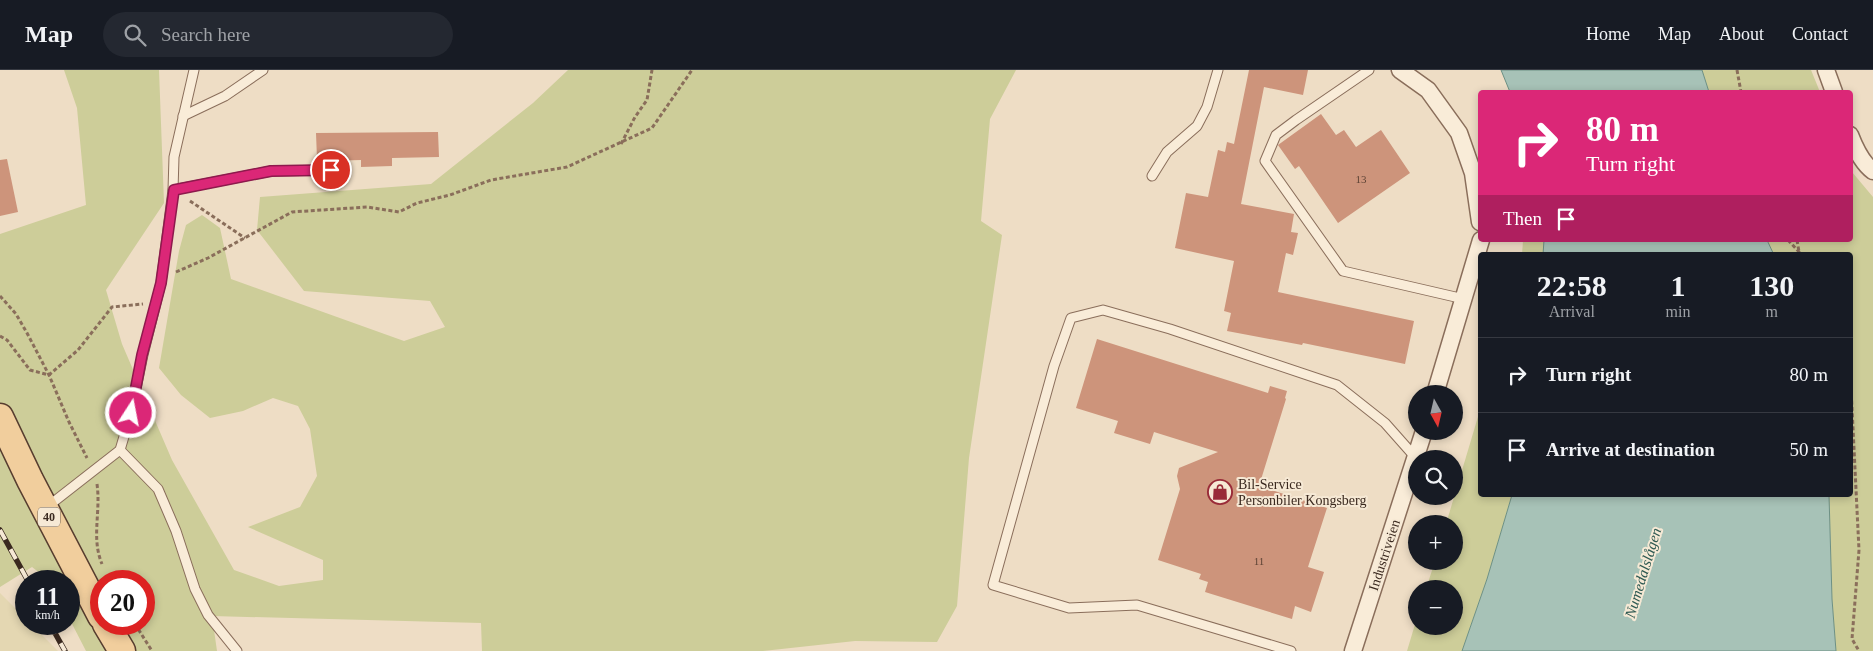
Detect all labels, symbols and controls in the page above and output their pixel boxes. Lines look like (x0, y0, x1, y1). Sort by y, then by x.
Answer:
search box (103, 12, 453, 57)
text: Map (25, 21, 73, 47)
icon: search (121, 21, 149, 49)
text: Search here (161, 24, 250, 45)
text: Home (1586, 24, 1630, 44)
text: Map (1658, 24, 1691, 44)
text: About (1719, 24, 1764, 44)
text: Contact (1792, 24, 1848, 44)
icon: right (1503, 110, 1568, 175)
text: 80 m (1586, 110, 1659, 149)
pin (310, 149, 352, 191)
text: Turn right (1586, 151, 1675, 176)
icon: arrive (317, 156, 345, 184)
house number: 13 (1356, 173, 1367, 185)
icon: arrive (1552, 205, 1580, 233)
text: Then (1503, 208, 1542, 229)
text: 22:58 (1537, 269, 1607, 302)
text: 1 (1670, 269, 1685, 302)
text: 130 (1749, 269, 1794, 302)
text: Arrival (1549, 303, 1595, 320)
text: min (1666, 303, 1690, 320)
text: m (1765, 303, 1778, 320)
icon: right (1503, 361, 1531, 389)
text: Turn right (1546, 364, 1631, 385)
text: 80 m (1789, 364, 1828, 385)
north arrow (1408, 385, 1462, 440)
map controls (1408, 385, 1463, 635)
position arrow (104, 386, 156, 438)
icon: arrive (1503, 436, 1531, 464)
text: Arrive at destination (1546, 439, 1715, 460)
text: 50 m (1789, 439, 1828, 460)
button: search (1408, 450, 1463, 505)
place label: Bil-Service Personbiler Kongsberg (1238, 477, 1366, 508)
shop icon: Bil-Service Personbiler Kongsberg (1207, 479, 1233, 505)
road number: 40 (38, 508, 60, 527)
button: + (1408, 515, 1463, 570)
street label: Industriveien (1366, 518, 1403, 593)
water label: Numedalslågen (1621, 526, 1664, 621)
house number: 11 (1254, 555, 1264, 567)
speed limit sign: 20 (90, 570, 155, 635)
button: − (1408, 580, 1463, 635)
text: 11 (36, 583, 59, 610)
text: km/h (35, 608, 60, 622)

